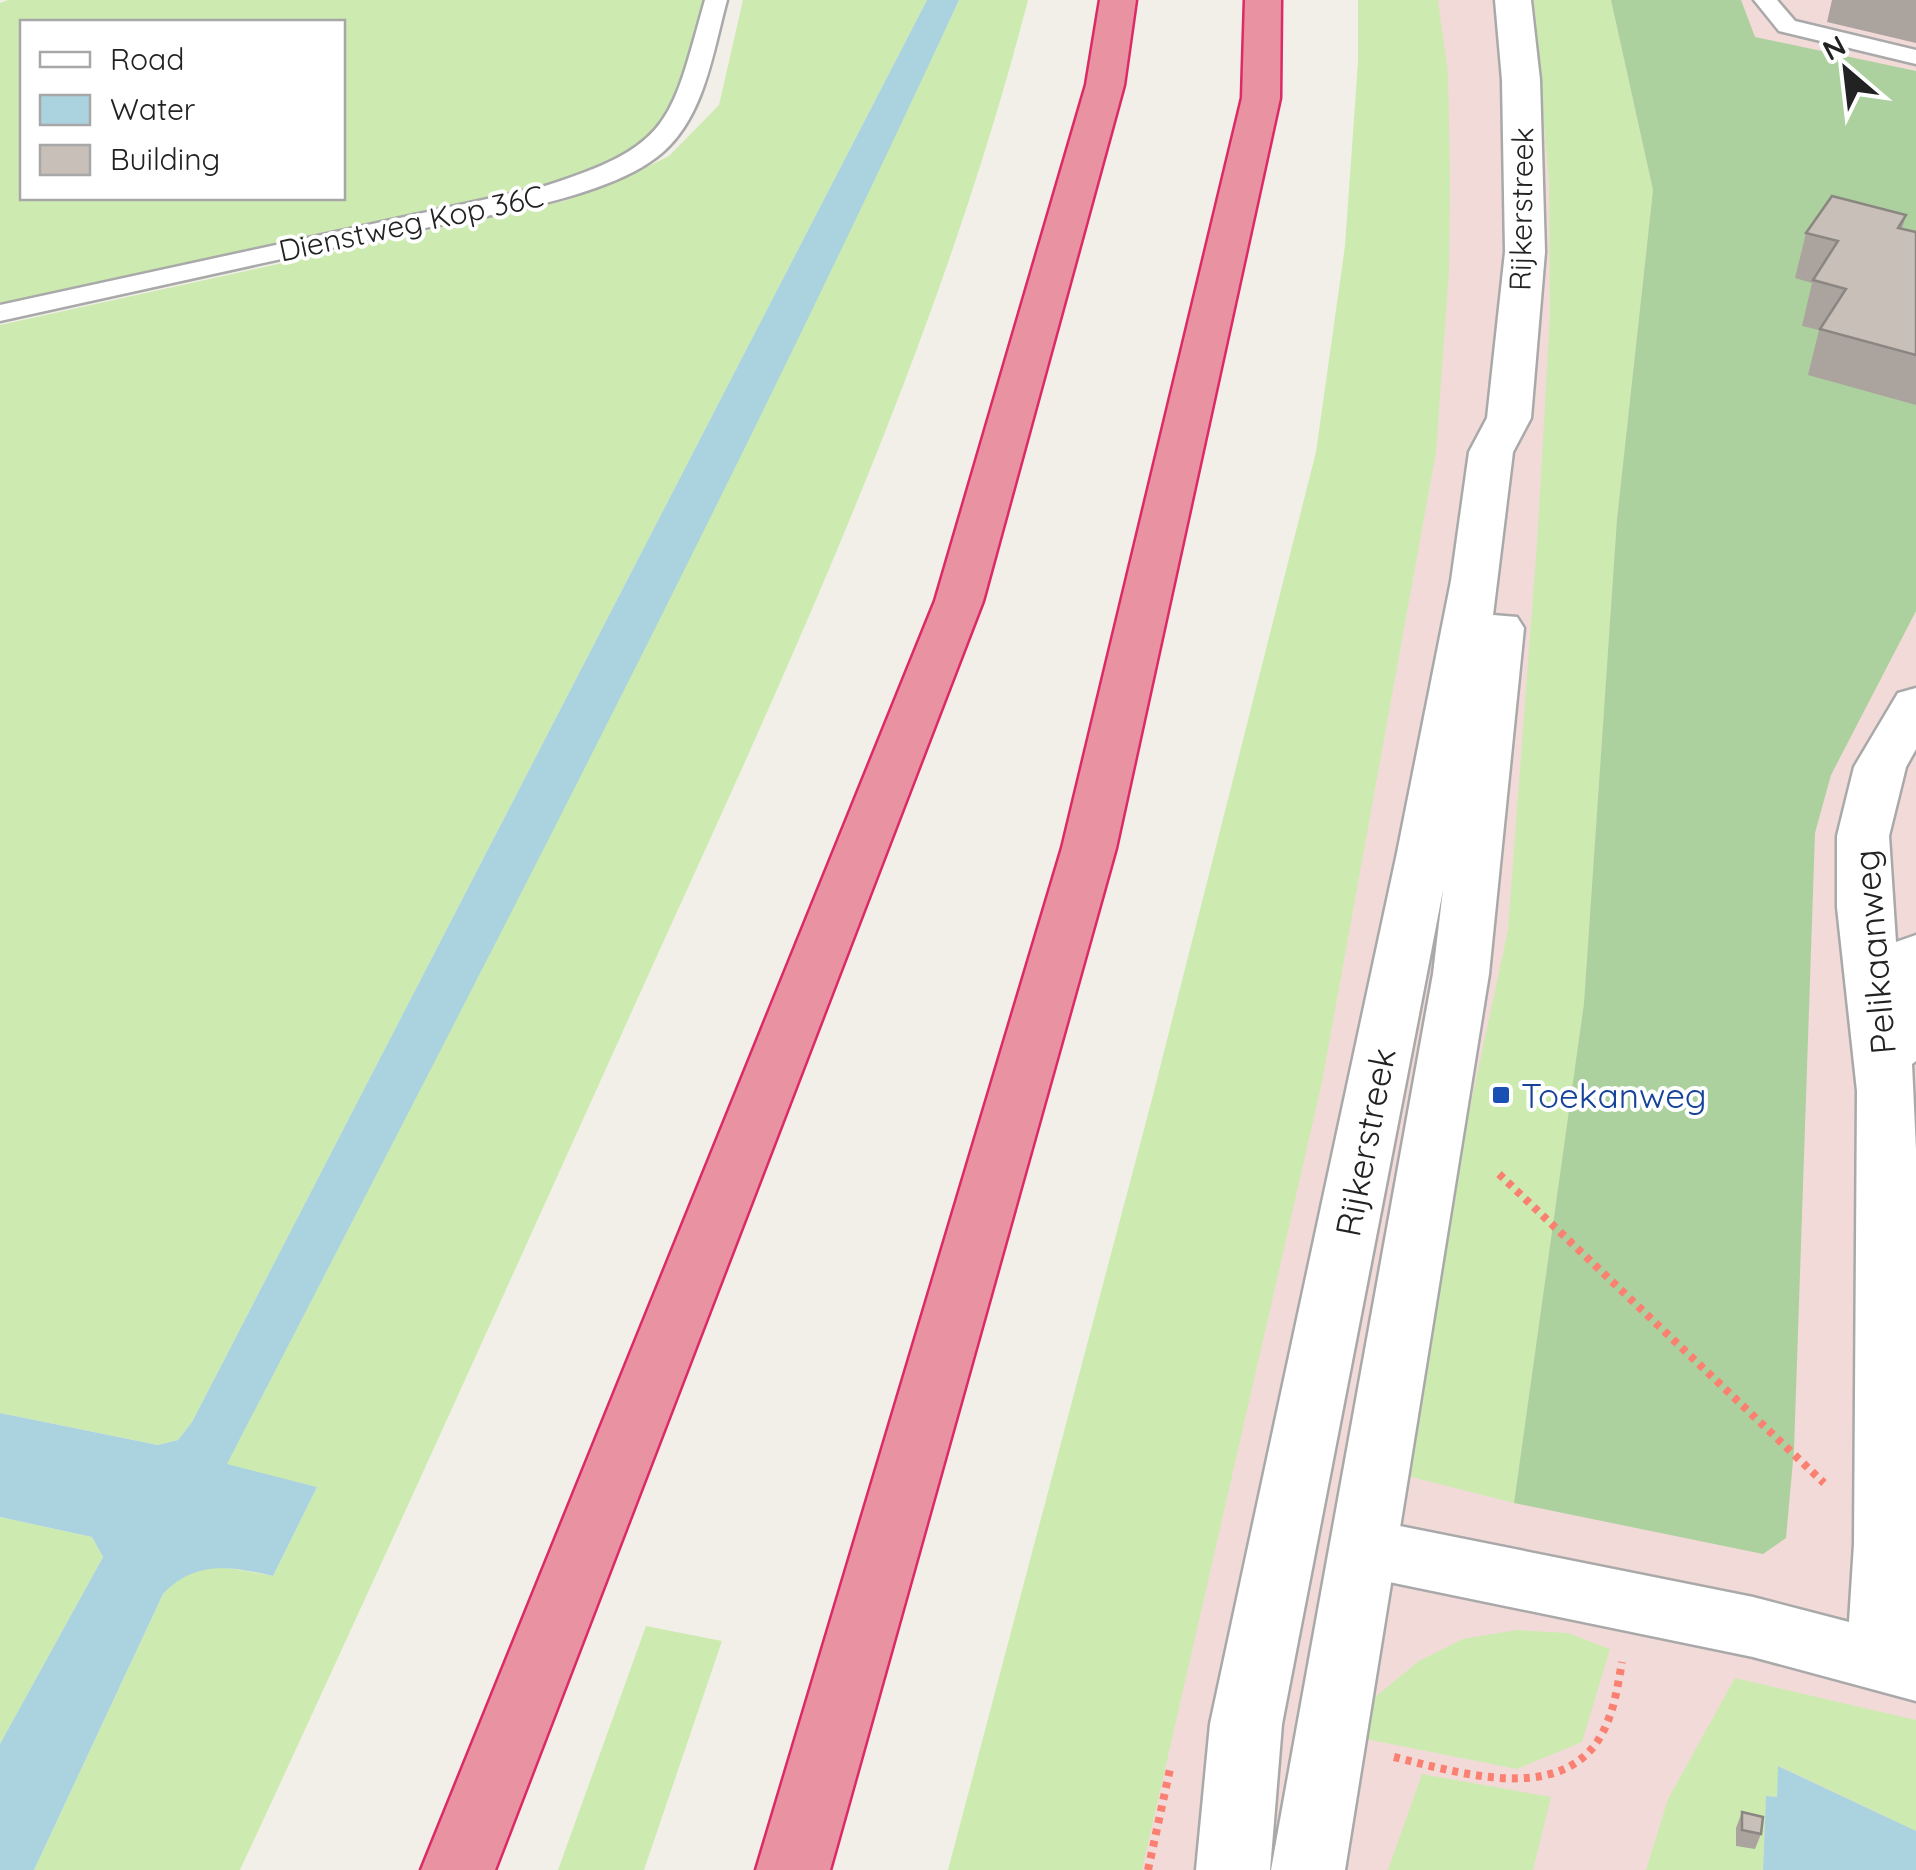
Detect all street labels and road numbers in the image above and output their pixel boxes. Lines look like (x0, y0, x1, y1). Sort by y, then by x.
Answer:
street label: Rijkerstreek (1501, 127, 1541, 291)
street label: Dienstweg Kop 36C (275, 176, 547, 270)
street label: Pelikaanweg (1843, 848, 1905, 1056)
street label: Rijkerstreek (1325, 1044, 1405, 1240)

